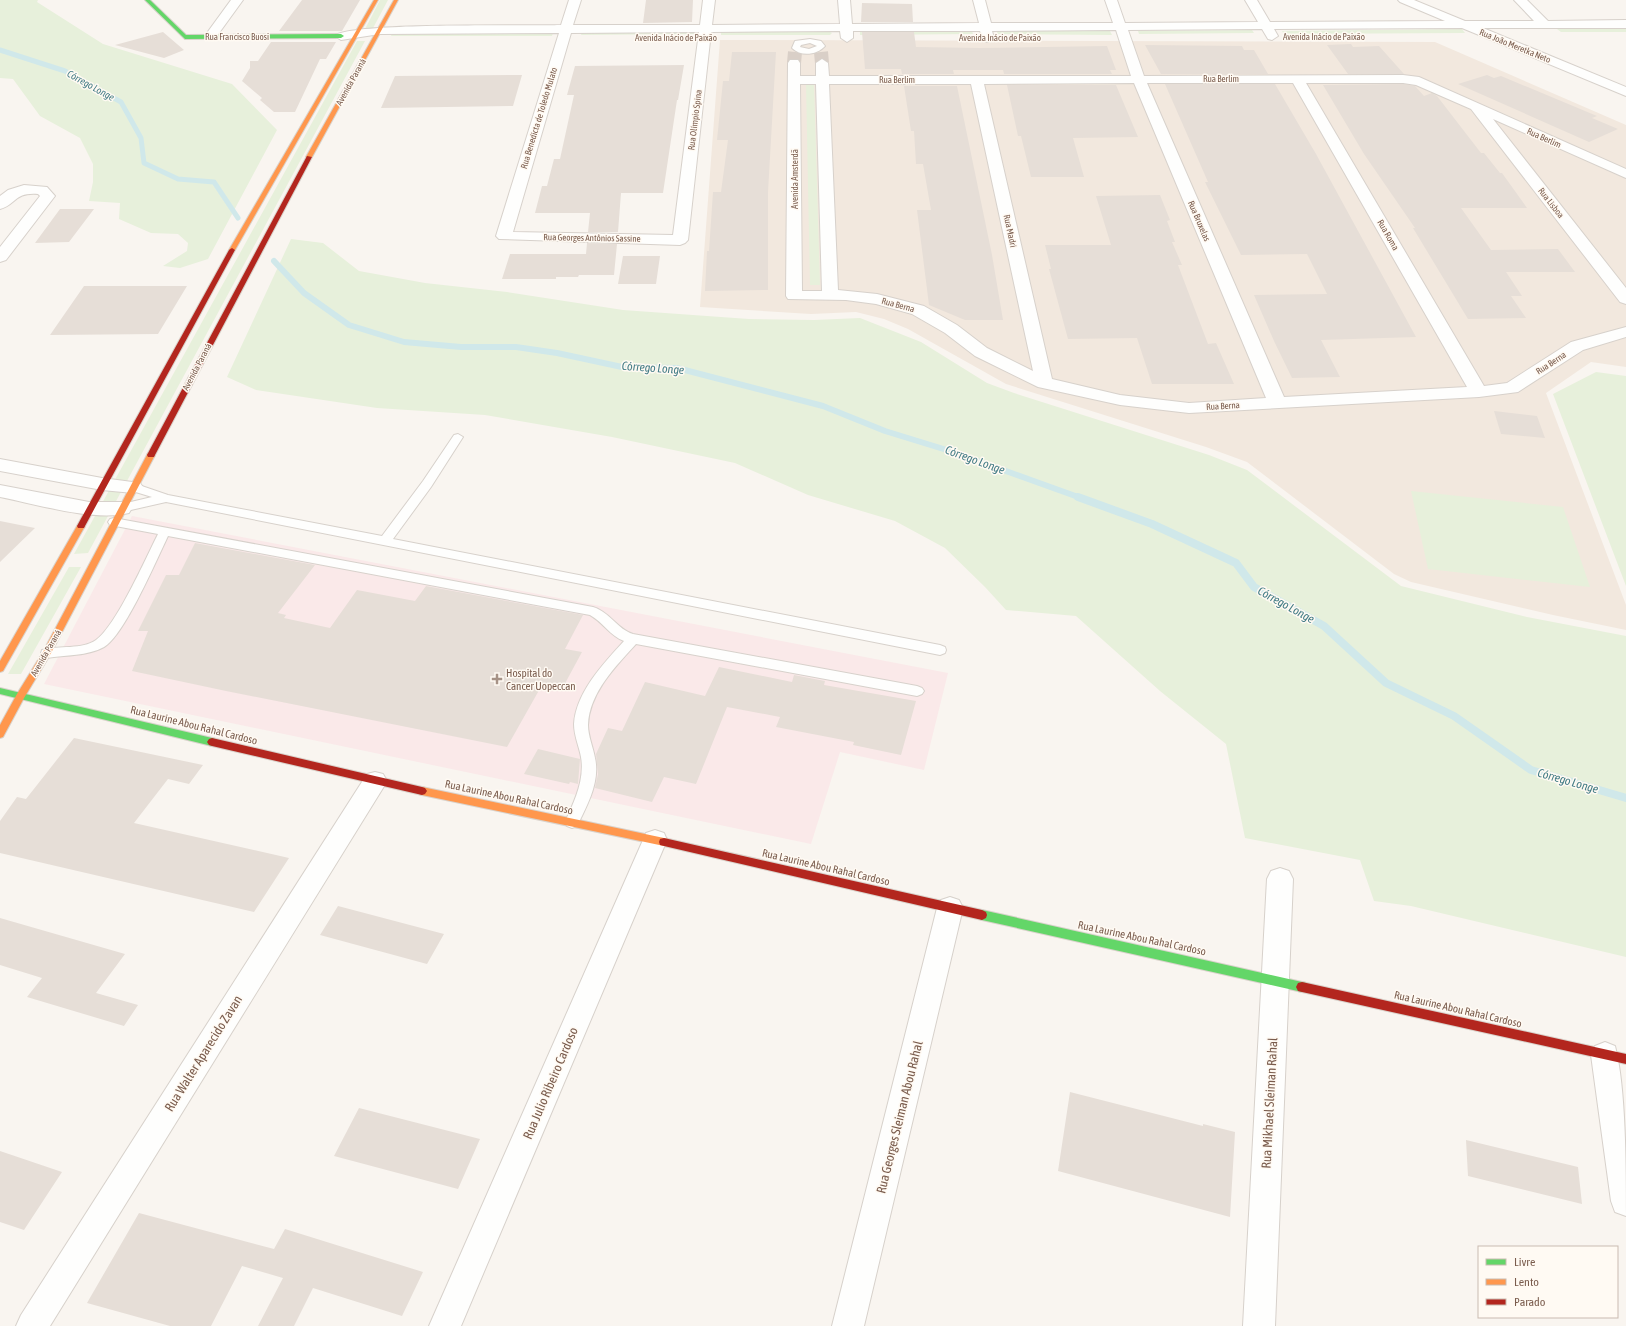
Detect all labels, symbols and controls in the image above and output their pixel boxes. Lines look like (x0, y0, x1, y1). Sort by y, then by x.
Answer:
street label: Rua João Meretka Neto (1478, 27, 1552, 65)
street label: Rua Francisco Buosi (205, 32, 269, 42)
street label: Avenida Inácio de Paixão (1283, 32, 1365, 42)
street label: Avenida Inácio de Paixão (635, 33, 717, 43)
street label: Avenida Inácio de Paixão (959, 33, 1041, 43)
street label: Avenida Paraná (334, 57, 368, 107)
street label: Rua Benedicta de Toledo Mulato (519, 66, 559, 170)
water label: Córrego Longe (65, 68, 117, 103)
street label: Rua Berlim (1203, 74, 1239, 84)
street label: Rua Berlim (879, 75, 915, 85)
street label: Rua Olímpio Spina (686, 89, 704, 151)
street label: Rua Berlim (1525, 126, 1563, 150)
street label: Avenida Amsterdã (790, 149, 800, 209)
street label: Rua Lisboa (1536, 186, 1566, 220)
street label: Rua Bruxelas (1186, 199, 1212, 243)
street label: Rua Madri (1002, 214, 1018, 248)
street label: Rua Roma (1375, 218, 1401, 252)
street label: Rua Georges Antônios Sassine (543, 232, 641, 244)
street label: Rua Berna (880, 296, 916, 314)
street label: Avenida Paraná (180, 342, 214, 392)
street label: Rua Berna (1534, 350, 1568, 376)
water label: Córrego Longe (621, 359, 685, 377)
street label: Rua Berna (1206, 400, 1240, 412)
water label: Córrego Longe (943, 443, 1007, 477)
water label: Córrego Longe (1255, 584, 1317, 627)
street label: Avenida Paraná (29, 628, 63, 678)
place label: Hospital do Cancer Uopeccan (506, 667, 576, 692)
marker: Hospital do Cancer Uopeccan (491, 673, 503, 685)
street label: Rua Laurine Abou Rahal Cardoso (129, 703, 259, 747)
water label: Córrego Longe (1536, 766, 1601, 797)
street label: Rua Laurine Abou Rahal Cardoso (444, 778, 574, 816)
street label: Rua Laurine Abou Rahal Cardoso (761, 846, 891, 888)
street label: Rua Laurine Abou Rahal Cardoso (1077, 919, 1207, 957)
street label: Rua Laurine Abou Rahal Cardoso (1393, 988, 1523, 1030)
street label: Rua Walter Aparecido Zavan (162, 993, 245, 1114)
street label: Rua Julio Ribeiro Cardoso (520, 1025, 581, 1142)
street label: Rua Mikhael Sleiman Rahal (1259, 1037, 1280, 1169)
street label: Rua Georges Sleiman Abou Rahal (873, 1039, 926, 1195)
legend (1478, 1246, 1618, 1318)
text: Livre (1514, 1255, 1535, 1269)
text: Lento (1514, 1275, 1539, 1289)
text: Parado (1514, 1295, 1546, 1309)

